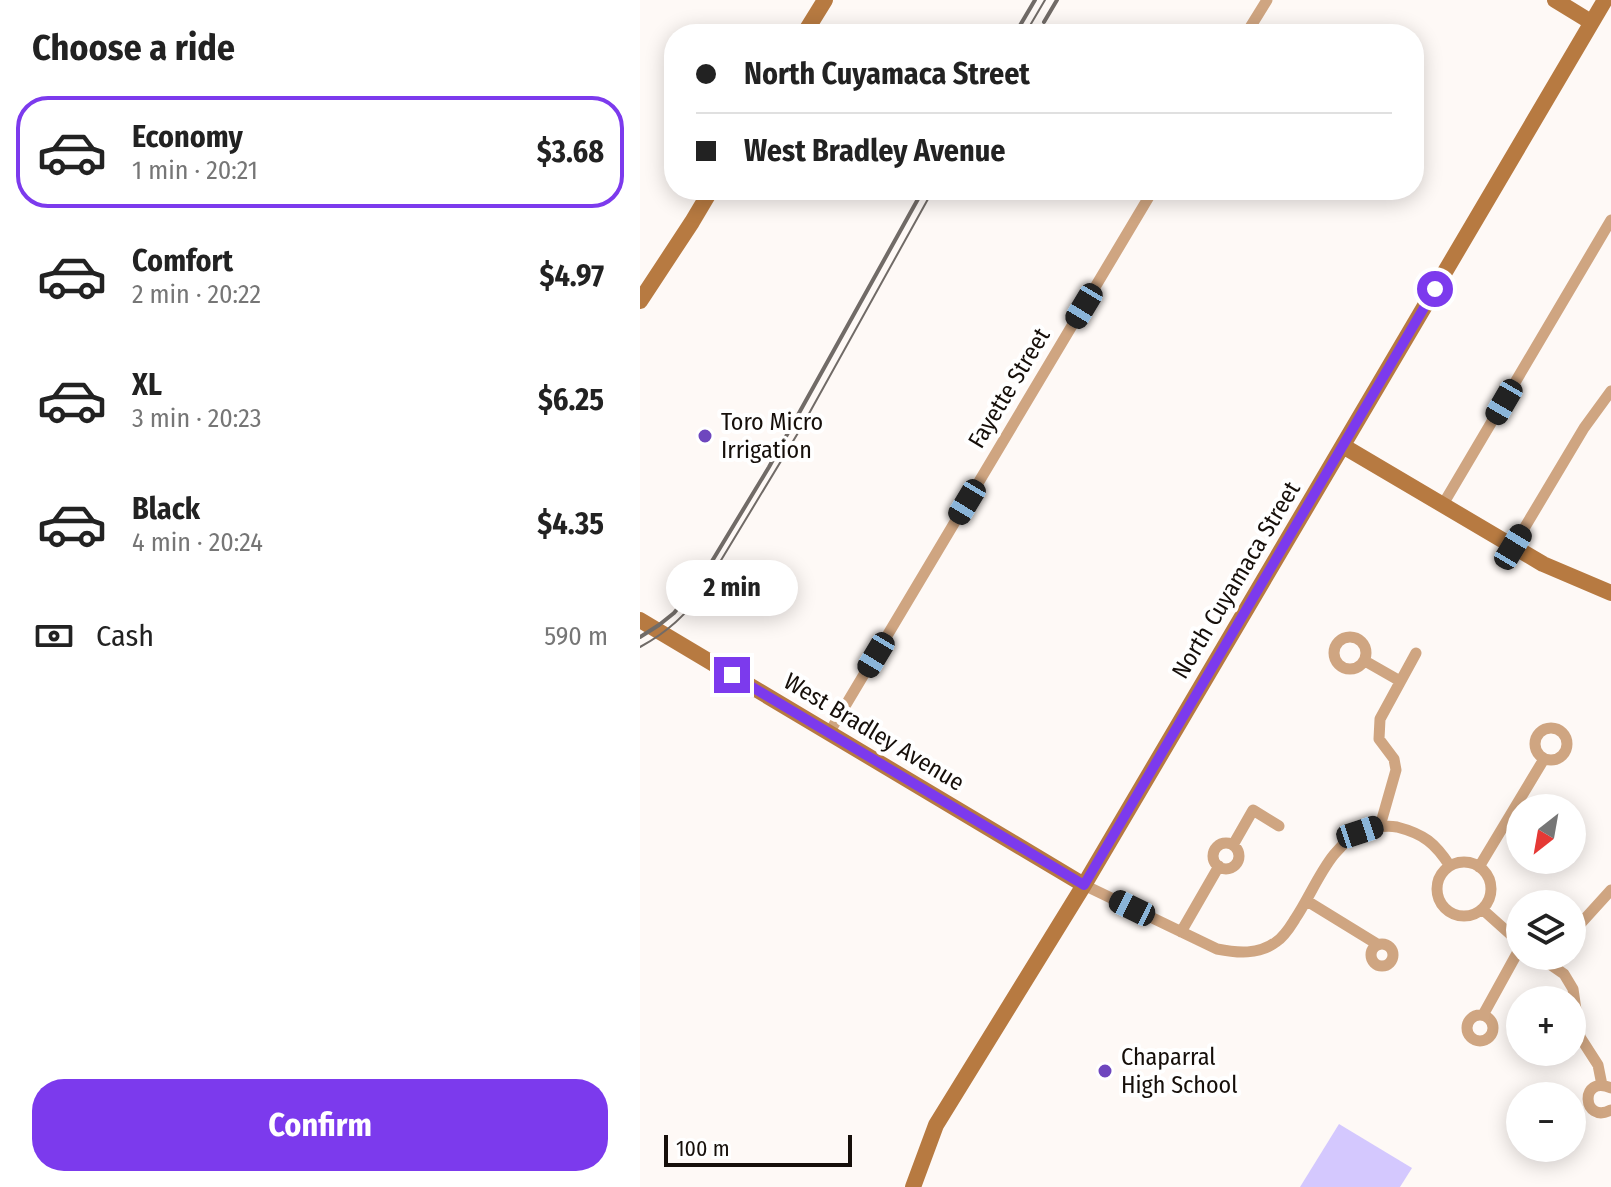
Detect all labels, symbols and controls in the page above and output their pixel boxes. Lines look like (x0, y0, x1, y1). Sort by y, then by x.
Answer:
text: Choose a ride (32, 26, 235, 70)
text: North Cuyamaca Street (744, 56, 1030, 92)
icon: car (36, 116, 108, 188)
text: Economy (132, 119, 243, 155)
text: West Bradley Avenue (744, 133, 1006, 169)
text: $3.68 (537, 134, 604, 170)
text: 1 min · 20:21 (132, 155, 258, 186)
icon: car (36, 240, 108, 312)
text: Comfort (132, 243, 233, 279)
text: $4.97 (539, 258, 604, 294)
route start (1417, 271, 1453, 307)
text: 2 min · 20:22 (132, 279, 261, 310)
car (1061, 279, 1107, 333)
street label: Fayette Street (962, 323, 1056, 453)
icon: car (36, 364, 108, 436)
text: XL (132, 367, 162, 403)
car (1482, 375, 1526, 429)
text: $6.25 (538, 382, 604, 418)
text: 3 min · 20:23 (132, 403, 261, 434)
place label: Toro Micro Irrigation (721, 408, 823, 464)
marker: Toro Micro Irrigation (696, 427, 714, 445)
car (944, 475, 990, 529)
street label: North Cuyamaca Street (1166, 476, 1306, 684)
icon: car (36, 488, 108, 560)
text: Black (132, 491, 200, 527)
text: $4.35 (537, 506, 604, 542)
car (1490, 520, 1536, 574)
text: 4 min · 20:24 (132, 527, 263, 558)
callout: 2 min (666, 559, 798, 615)
text: 2 min (703, 572, 761, 603)
icon: cash (32, 614, 76, 658)
text: Cash (96, 618, 154, 654)
text: 590 m (544, 621, 608, 652)
car (853, 628, 899, 682)
route end (714, 657, 750, 693)
street label: West Bradley Avenue (779, 667, 969, 797)
north arrow (1506, 794, 1586, 874)
map controls (1506, 794, 1586, 1162)
car (1333, 813, 1387, 851)
car (1105, 887, 1159, 929)
button: layers (1506, 890, 1586, 970)
button: + (1506, 986, 1586, 1066)
place label: Chaparral High School (1121, 1043, 1238, 1099)
marker: Chaparral High School (1096, 1062, 1114, 1080)
button: Confirm (32, 1079, 608, 1171)
button: − (1506, 1082, 1586, 1162)
scale bar (664, 1131, 852, 1167)
text: 100 m (676, 1135, 730, 1162)

